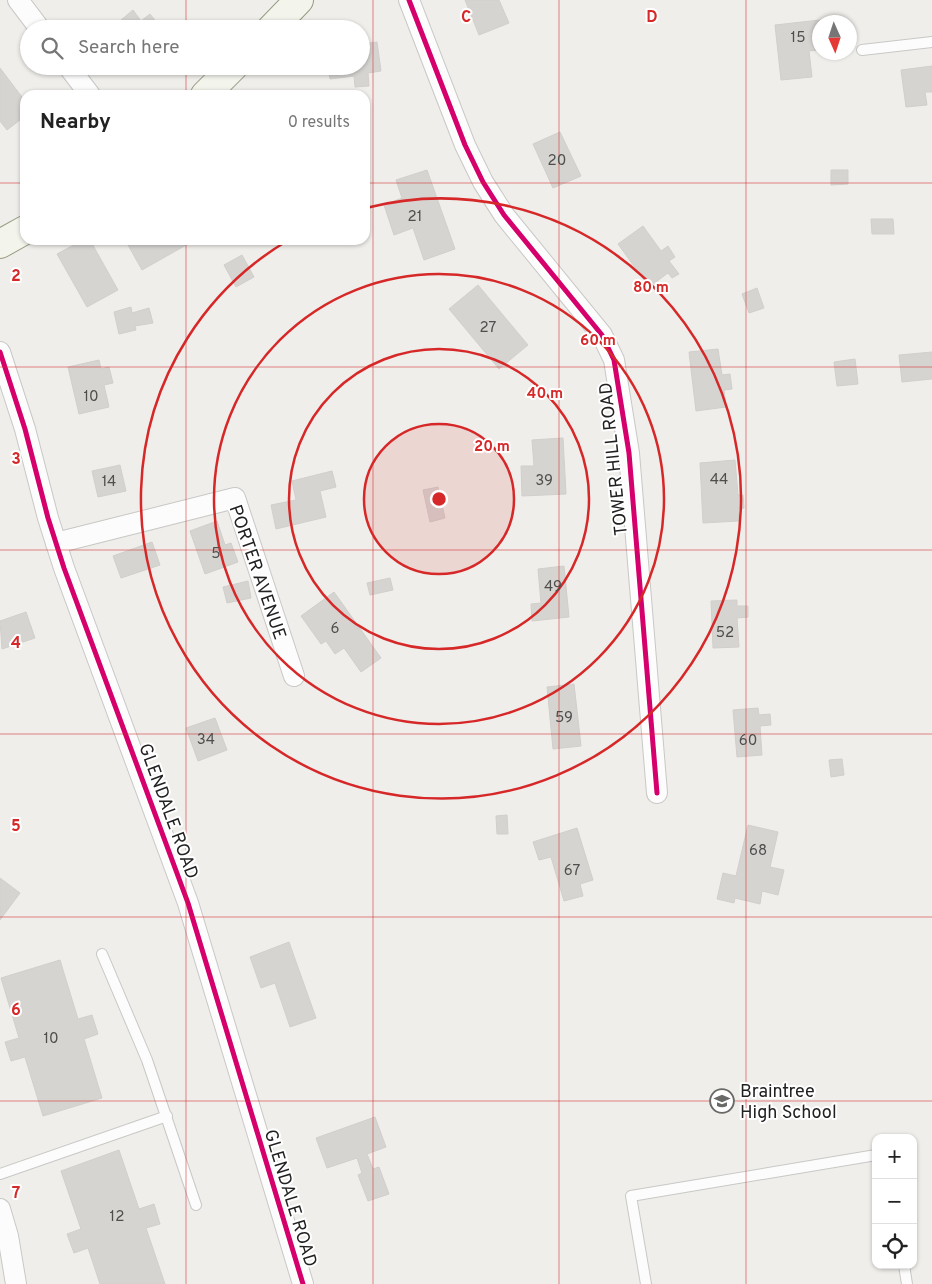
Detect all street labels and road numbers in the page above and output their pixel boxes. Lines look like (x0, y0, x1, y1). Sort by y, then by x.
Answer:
street label: TOWER HILL ROAD (595, 381, 634, 537)
street label: PORTER AVENUE (223, 502, 290, 643)
street label: GLENDALE ROAD (132, 741, 203, 882)
street label: GLENDALE ROAD (258, 1127, 321, 1270)

